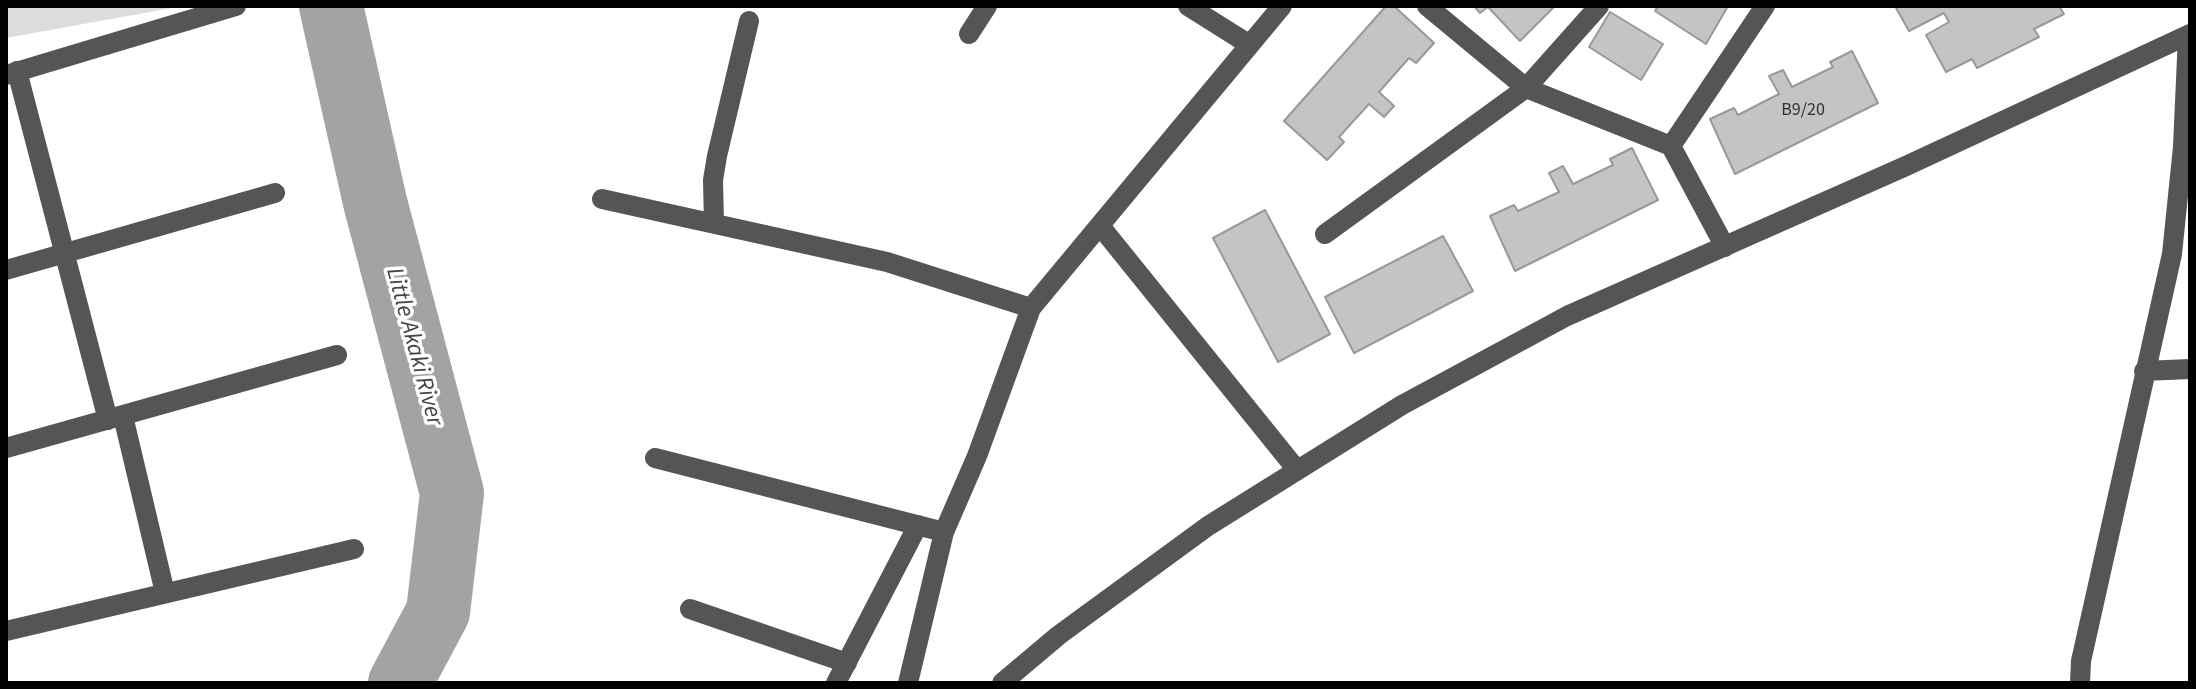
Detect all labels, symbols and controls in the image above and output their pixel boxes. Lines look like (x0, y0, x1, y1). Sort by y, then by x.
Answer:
house number: B9/20 (1781, 100, 1825, 122)
water label: Little Akaki River (378, 265, 448, 429)

